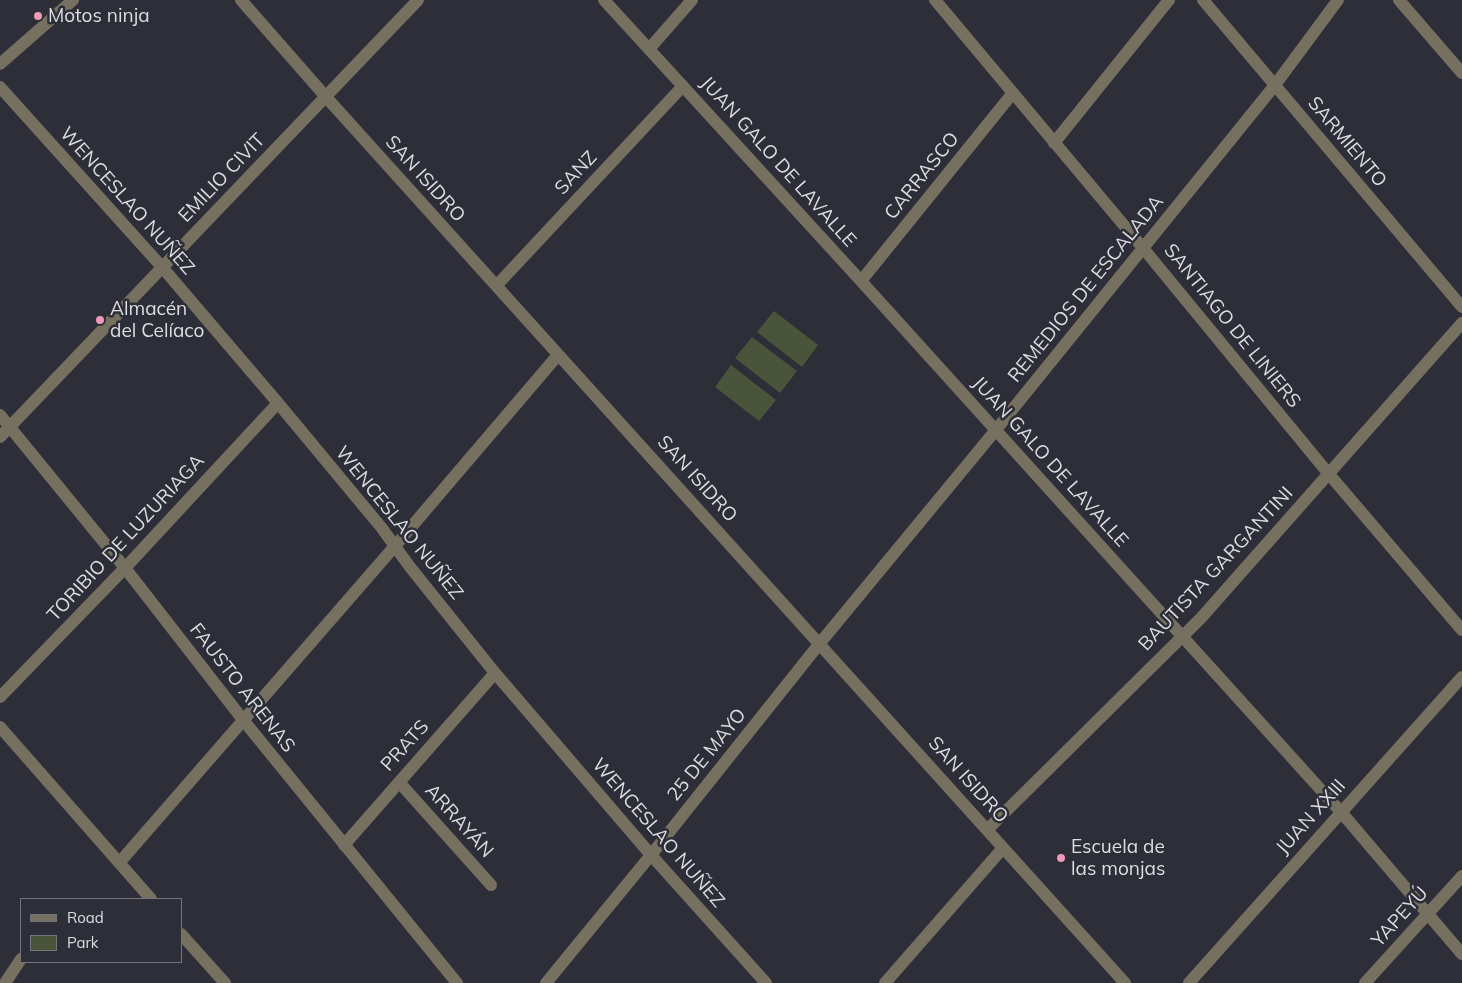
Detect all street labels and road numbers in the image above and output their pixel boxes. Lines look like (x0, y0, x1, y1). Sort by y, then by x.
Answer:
street label: JUAN GALO DE LAVALLE (695, 72, 861, 252)
street label: SARMIENTO (1303, 92, 1391, 192)
street label: WENCESLAO NUÑEZ (55, 123, 199, 279)
street label: CARRASCO (880, 128, 964, 224)
street label: EMILIO CIVIT (174, 129, 270, 227)
street label: SAN ISIDRO (380, 131, 470, 227)
street label: SANZ (550, 146, 602, 200)
street label: REMEDIOS DE ESCALADA (1004, 191, 1168, 387)
street label: SANTIAGO DE LINIERS (1159, 239, 1305, 413)
street label: JUAN GALO DE LAVALLE (967, 372, 1133, 552)
street label: SAN ISIDRO (652, 431, 742, 527)
street label: WENCESLAO NUÑEZ (330, 442, 468, 604)
street label: TORIBIO DE LUZURIAGA (43, 450, 209, 626)
street label: BAUTISTA GARGANTINI (1134, 482, 1298, 656)
street label: FAUSTO ARENAS (185, 619, 299, 757)
street label: 25 DE MAYO (663, 704, 751, 806)
street label: PRATS (376, 716, 434, 776)
street label: SAN ISIDRO (923, 732, 1013, 828)
street label: WENCESLAO NUÑEZ (587, 754, 729, 912)
street label: JUAN XXIII (1272, 775, 1350, 859)
street label: ARRAYÁN (420, 779, 498, 863)
street label: YAPEYÚ (1367, 882, 1433, 952)

